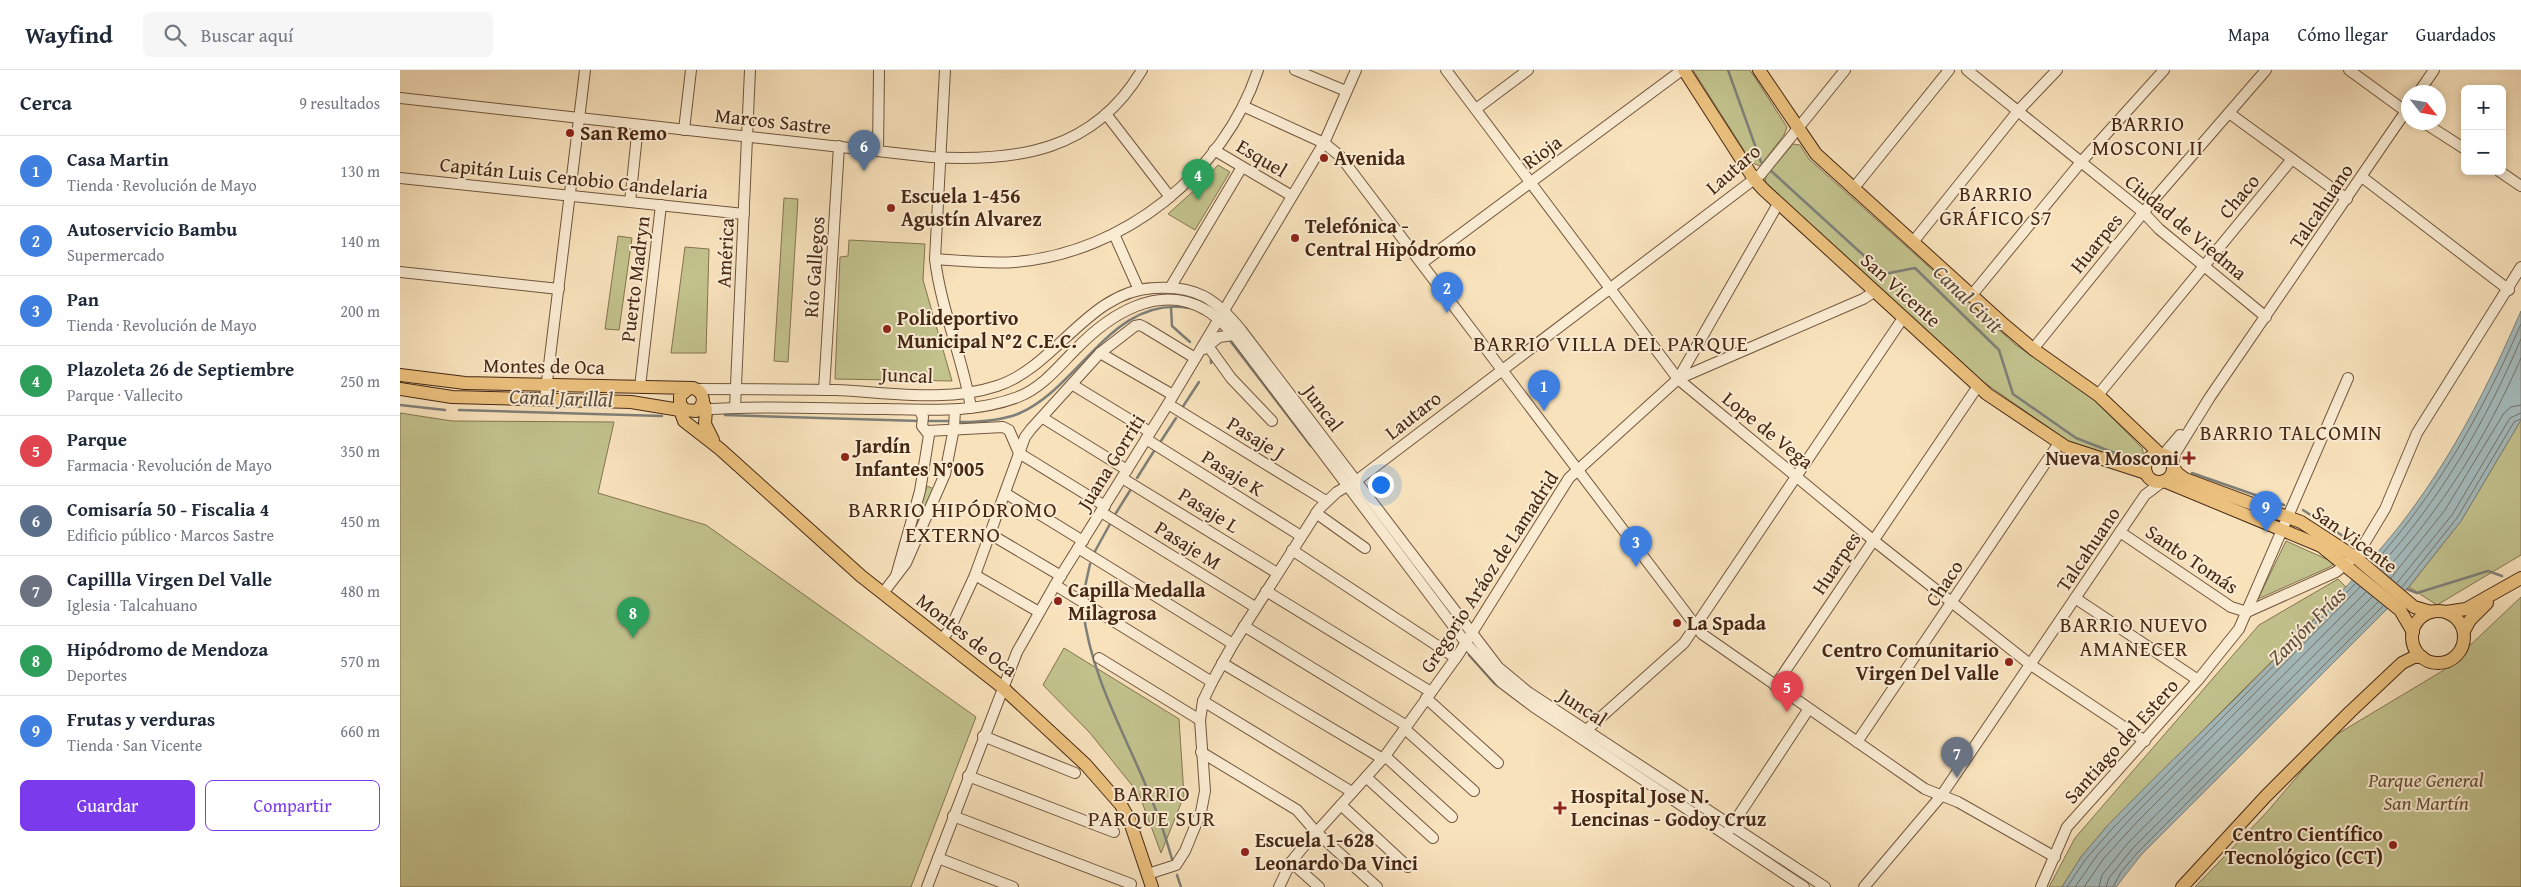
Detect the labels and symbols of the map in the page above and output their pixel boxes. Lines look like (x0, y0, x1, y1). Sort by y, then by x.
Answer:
north arrow (2401, 85, 2446, 130)
street label: Marcos Sastre (713, 100, 833, 141)
district label: BARRIO MOSCONI II (2092, 108, 2204, 163)
place label: San Remo (580, 118, 667, 147)
marker: San Remo (564, 127, 576, 139)
street label: Rioja (1516, 127, 1568, 176)
pin: 6 (848, 130, 880, 171)
street label: Esquel (1231, 131, 1293, 184)
street label: Lautaro (1699, 136, 1767, 201)
place label: Avenida (1334, 143, 1406, 172)
street label: Capitán Luis Cenobio Candelaria (438, 149, 710, 206)
marker: Avenida (1318, 152, 1330, 164)
street label: Talcahuano (2282, 158, 2360, 254)
pin: 4 (1182, 159, 1214, 200)
street label: Ciudad de Viedma (2119, 167, 2254, 287)
street label: Chaco (2211, 167, 2266, 224)
district label: BARRIO GRÁFICO S7 (1939, 178, 2053, 233)
place label: Escuela 1-456 Agustín Alvarez (901, 181, 1042, 233)
marker: Escuela 1-456 Agustín Alvarez (885, 202, 897, 214)
street label: Huarpes (2062, 206, 2129, 279)
place label: Telefónica - Central Hipódromo (1305, 211, 1477, 263)
street label: Puerto Madryn (612, 214, 657, 344)
street label: Río Gallegos (795, 215, 832, 319)
street label: América (708, 217, 741, 289)
marker: Telefónica - Central Hipódromo (1289, 232, 1301, 244)
street label: San Vicente (1855, 246, 1948, 334)
water label: Canal Civit (1926, 257, 2011, 340)
pin: 2 (1431, 272, 1463, 313)
place label: Polideportivo Municipal N°2 C.E.C. (897, 303, 1077, 355)
marker: Polideportivo Municipal N°2 C.E.C. (881, 323, 893, 335)
district label: BARRIO VILLA DEL PARQUE (1473, 327, 1749, 359)
street label: Montes de Oca (483, 350, 606, 381)
street label: Juncal (877, 359, 934, 390)
pin: 1 (1528, 370, 1560, 411)
street label: Juncal (1294, 376, 1351, 438)
water label: Canal Jarillal (509, 380, 613, 415)
street label: Lautaro (1378, 383, 1447, 446)
street label: Lope de Vega (1717, 384, 1820, 476)
street label: Juana Gorriti (1068, 408, 1152, 518)
street label: Pasaje J (1222, 409, 1291, 467)
district label: BARRIO TALCOMIN (2200, 417, 2382, 448)
place label: Jardín Infantes N°005 (852, 431, 985, 483)
street label: Pasaje K (1196, 442, 1270, 503)
place label: Nueva Mosconi (2045, 443, 2179, 472)
marker: Jardín Infantes N°005 (839, 451, 851, 463)
marker: Nueva Mosconi (2183, 452, 2195, 464)
street label: Gregorio Aráoz de Lamadrid (1412, 465, 1565, 678)
your location (1368, 472, 1394, 498)
street label: Pasaje L (1173, 480, 1245, 540)
pin: 9 (2250, 491, 2282, 532)
district label: BARRIO HIPÓDROMO EXTERNO (848, 493, 1058, 550)
street label: San Vicente (2307, 498, 2404, 580)
street label: Talcahuano (2049, 501, 2127, 597)
street label: Pasaje M (1150, 513, 1227, 576)
street label: Santo Tomás (2140, 517, 2245, 600)
pin: 3 (1620, 526, 1652, 567)
street label: Huarpes (1804, 526, 1867, 600)
street label: Chaco (1917, 554, 1970, 612)
place label: Capilla Medalla Milagrosa (1068, 575, 1206, 627)
water label: Zanjón Frías (2260, 579, 2353, 672)
street label: Montes de Oca (910, 586, 1025, 684)
marker: Capilla Medalla Milagrosa (1052, 595, 1064, 607)
pin: 8 (617, 597, 649, 638)
place label: La Spada (1687, 608, 1767, 637)
district label: BARRIO NUEVO AMANECER (2060, 609, 2208, 664)
marker: La Spada (1671, 617, 1683, 629)
place label: Centro Comunitario Virgen Del Valle (1822, 635, 1999, 687)
marker: Centro Comunitario Virgen Del Valle (2003, 656, 2015, 668)
pin: 5 (1771, 671, 1803, 712)
street label: Santiago del Estero (2056, 672, 2185, 810)
street label: Juncal (1551, 679, 1613, 733)
pin: 7 (1941, 737, 1973, 778)
park label: Parque General San Martín (2367, 765, 2484, 817)
district label: BARRIO PARQUE SUR (1088, 777, 1216, 834)
place label: Hospital Jose N. Lencinas - Godoy Cruz (1571, 781, 1766, 833)
marker: Hospital Jose N. Lencinas - Godoy Cruz (1553, 801, 1567, 815)
place label: Centro Científico Tecnológico (CCT) (2225, 819, 2383, 871)
place label: Escuela 1-628 Leonardo Da Vinci (1255, 825, 1418, 877)
marker: Centro Científico Tecnológico (CCT) (2387, 839, 2399, 851)
marker: Escuela 1-628 Leonardo Da Vinci (1239, 846, 1251, 858)

